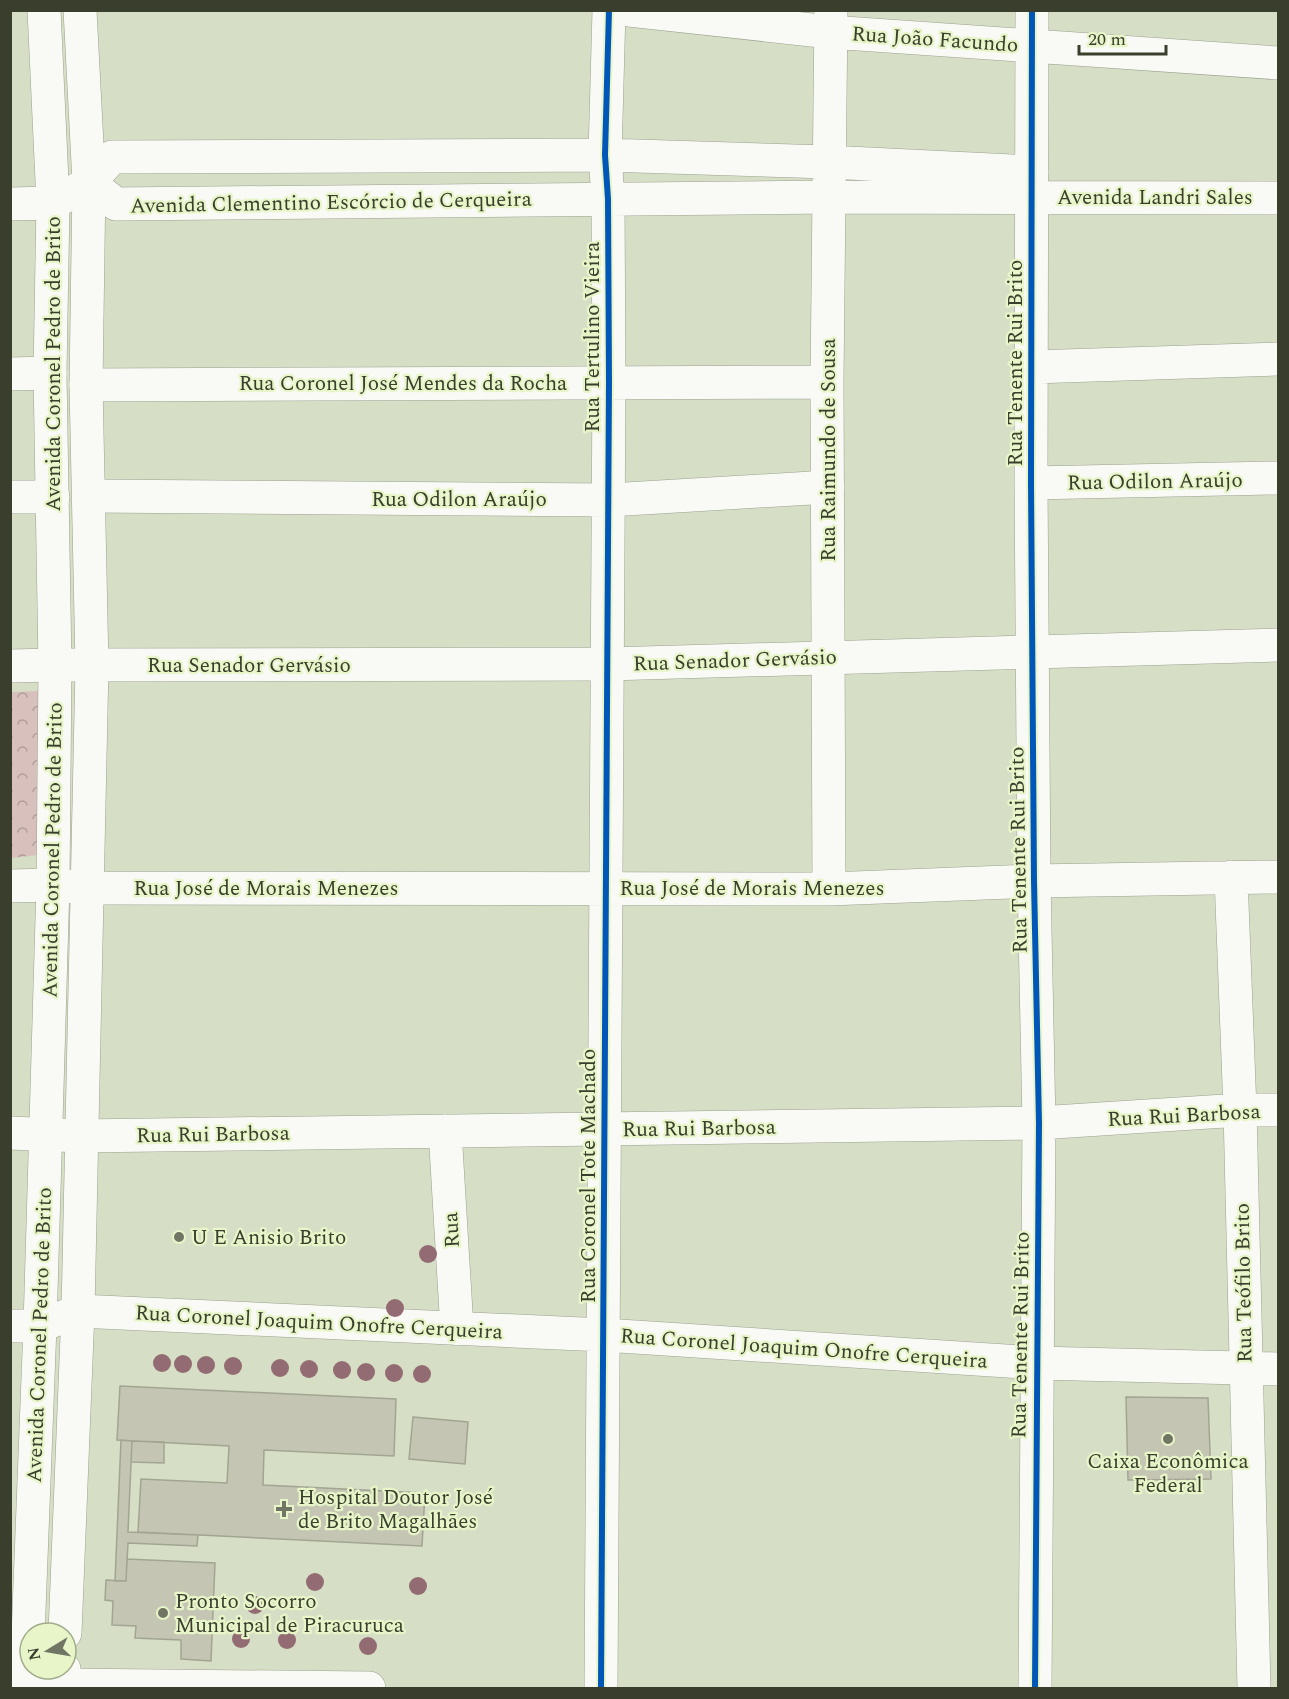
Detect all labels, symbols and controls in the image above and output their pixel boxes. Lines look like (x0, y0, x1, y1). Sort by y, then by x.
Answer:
street label: Rua João Facundo (850, 18, 1019, 62)
scale bar (1079, 18, 1166, 56)
text: 20 m (1088, 26, 1126, 53)
street label: Avenida Landri Sales (1057, 182, 1253, 214)
street label: Avenida Clementino Escórcio de Cerqueira (130, 183, 533, 223)
street label: Avenida Coronel Pedro de Brito (38, 216, 70, 512)
street label: Rua Tertulino Vieira (577, 241, 609, 433)
street label: Rua Tenente Rui Brito (1000, 260, 1032, 466)
street label: Rua Raimundo de Sousa (813, 337, 845, 562)
street label: Rua Coronel José Mendes da Rocha (239, 368, 568, 400)
street label: Rua Odilon Araújo (1067, 464, 1243, 500)
street label: Rua Odilon Araújo (371, 484, 547, 516)
street label: Rua Senador Gervásio (633, 641, 837, 681)
street label: Rua Senador Gervásio (147, 650, 351, 682)
street label: Avenida Coronel Pedro de Brito (34, 702, 72, 998)
street label: Rua Tenente Rui Brito (1001, 746, 1037, 954)
street label: Rua José de Morais Menezes (134, 873, 398, 905)
street label: Rua José de Morais Menezes (620, 873, 884, 905)
street label: Rua Coronel Tote Machado (573, 1049, 605, 1303)
street label: Rua Rui Barbosa (1106, 1096, 1262, 1136)
street label: Rua Rui Barbosa (622, 1112, 777, 1146)
street label: Rua Rui Barbosa (136, 1118, 291, 1152)
street label: Avenida Coronel Pedro de Brito (19, 1187, 61, 1483)
street label: Rua Teófilo Brito (1227, 1203, 1261, 1363)
street label: Rua (435, 1210, 469, 1249)
place label: U E Anisio Brito (191, 1222, 346, 1254)
marker: U E Anisio Brito (172, 1230, 186, 1244)
street label: Rua Tenente Rui Brito (1003, 1231, 1039, 1439)
street label: Rua Coronel Joaquim Onofre Cerqueira (134, 1297, 504, 1349)
street label: Rua Coronel Joaquim Onofre Cerqueira (619, 1320, 989, 1378)
marker: Caixa Econômica Federal (1161, 1432, 1175, 1446)
place label: Caixa Econômica Federal (1087, 1446, 1249, 1502)
place label: Hospital Doutor José de Brito Magalhães (298, 1482, 493, 1538)
marker: Hospital Doutor José de Brito Magalhães (275, 1500, 293, 1518)
place label: Pronto Socorro Municipal de Piracuruca (175, 1586, 405, 1642)
marker: Pronto Socorro Municipal de Piracuruca (156, 1606, 170, 1620)
north arrow (18, 1621, 78, 1681)
text: N (21, 1645, 47, 1662)

